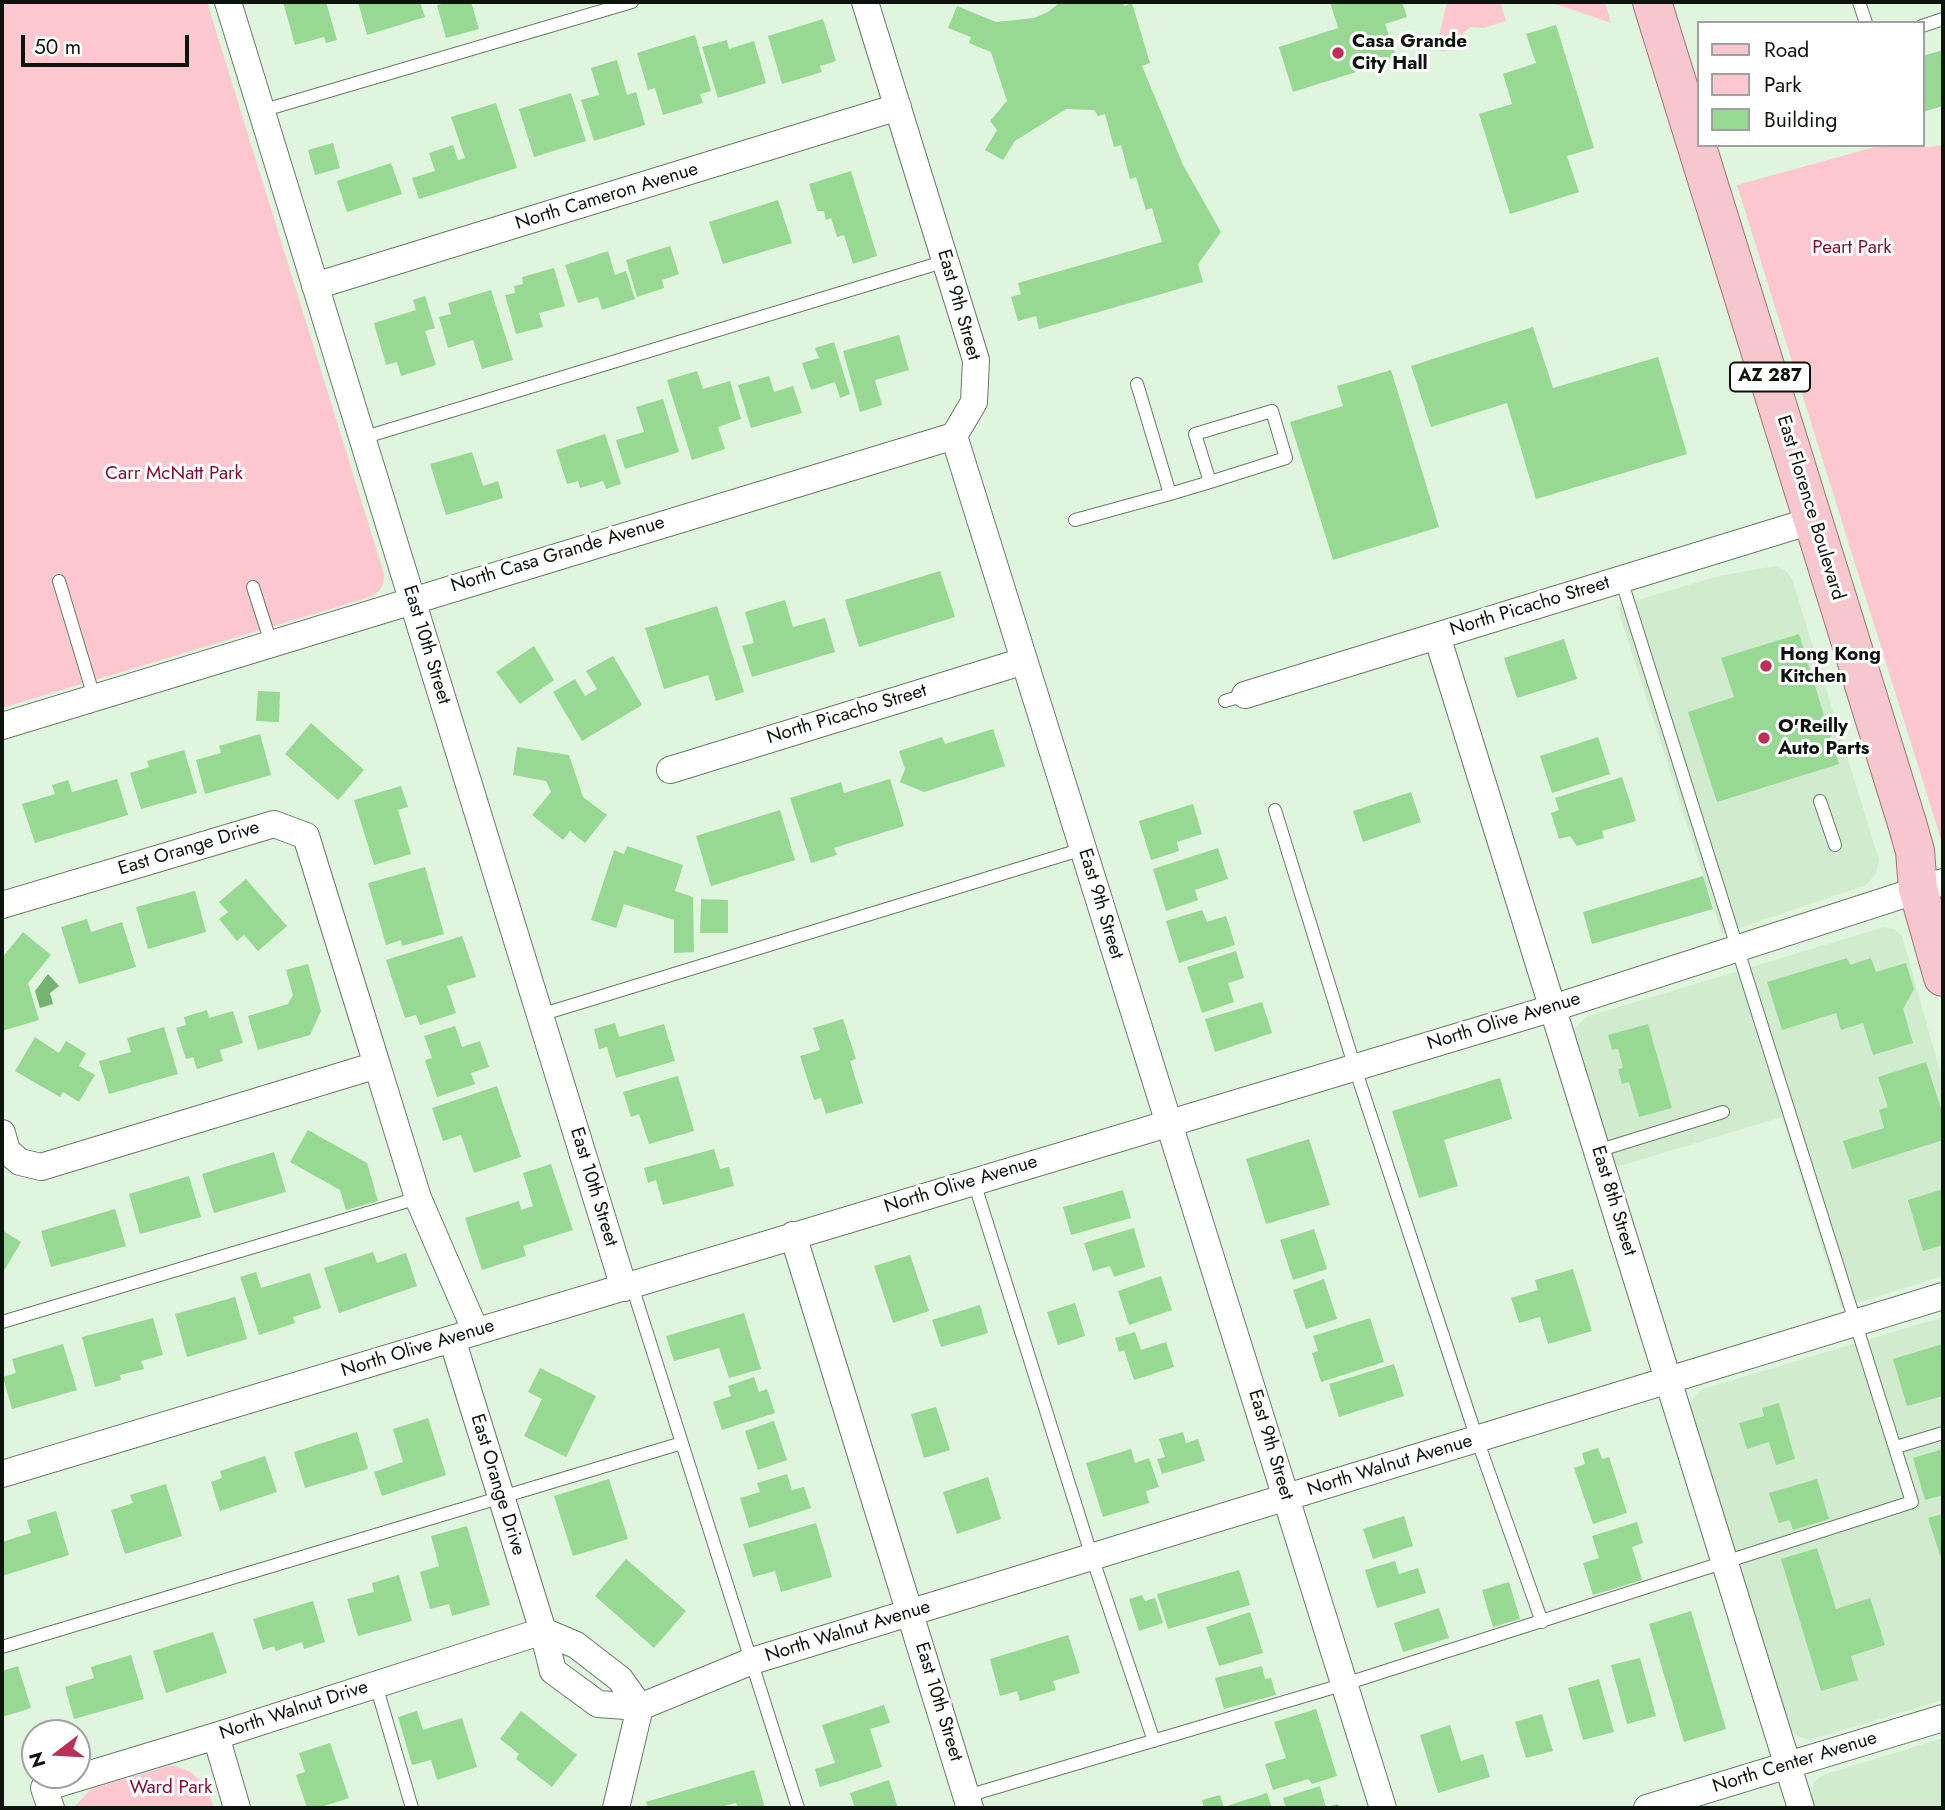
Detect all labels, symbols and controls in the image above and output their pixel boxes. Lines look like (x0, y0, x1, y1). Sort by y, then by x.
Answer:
scale bar (24, 21, 192, 65)
legend (1696, 21, 1924, 147)
place label: Casa Grande City Hall (1352, 31, 1467, 75)
text: 50 m (34, 32, 81, 62)
text: Road (1764, 35, 1809, 65)
marker: Casa Grande City Hall (1330, 45, 1346, 61)
text: Park (1764, 70, 1801, 100)
text: Building (1764, 105, 1837, 135)
street label: North Cameron Avenue (513, 158, 701, 236)
park label: Peart Park (1812, 237, 1892, 259)
street label: East 9th Street (931, 247, 985, 363)
road number: AZ 287 (1730, 362, 1810, 391)
street label: East Florence Boulevard (1771, 413, 1849, 603)
park label: Carr McNatt Park (105, 463, 243, 485)
street label: North Casa Grande Avenue (448, 512, 668, 598)
street label: North Picacho Street (1447, 572, 1613, 642)
street label: East 10th Street (397, 583, 455, 707)
place label: Hong Kong Kitchen (1780, 644, 1881, 688)
marker: Hong Kong Kitchen (1758, 658, 1774, 674)
street label: North Picacho Street (764, 680, 930, 750)
place label: O'Reilly Auto Parts (1778, 716, 1869, 760)
marker: O'Reilly Auto Parts (1756, 730, 1772, 746)
street label: East Orange Drive (116, 817, 262, 881)
street label: East 9th Street (1072, 846, 1128, 962)
street label: North Olive Avenue (1425, 988, 1583, 1056)
street label: East 10th Street (564, 1125, 622, 1249)
street label: East 8th Street (1586, 1143, 1640, 1259)
street label: North Olive Avenue (882, 1151, 1040, 1219)
street label: North Olive Avenue (339, 1315, 497, 1383)
street label: East 9th Street (1242, 1387, 1298, 1503)
street label: East Orange Drive (465, 1412, 529, 1558)
street label: North Walnut Avenue (1305, 1430, 1475, 1502)
street label: North Walnut Avenue (763, 1596, 933, 1668)
street label: East 10th Street (909, 1640, 967, 1764)
street label: North Walnut Drive (217, 1676, 371, 1746)
north arrow (21, 1719, 91, 1789)
street label: North Center Avenue (1710, 1727, 1880, 1799)
text: N (22, 1749, 52, 1771)
park label: Ward Park (130, 1777, 212, 1799)

